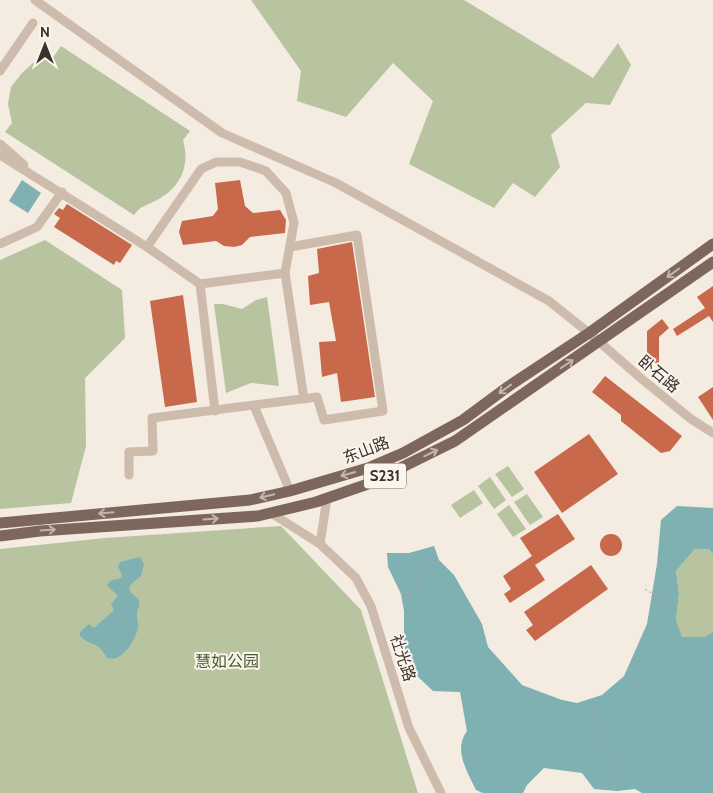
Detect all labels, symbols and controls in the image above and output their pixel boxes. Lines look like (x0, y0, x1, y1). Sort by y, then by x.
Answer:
north arrow (20, 20, 70, 70)
text: N (40, 23, 50, 41)
one-way arrow (667, 268, 681, 278)
street label: 卧石路 (635, 351, 683, 397)
one-way arrow (560, 359, 574, 369)
one-way arrow (499, 384, 512, 395)
street label: 东山路 (340, 433, 392, 467)
one-way arrow (423, 448, 438, 457)
road number: S231 (364, 464, 406, 488)
one-way arrow (340, 470, 356, 480)
one-way arrow (260, 492, 276, 501)
one-way arrow (98, 508, 114, 518)
one-way arrow (202, 514, 218, 524)
one-way arrow (40, 526, 56, 535)
street label: 社光路 (387, 632, 419, 684)
park label: 慧如公园 (195, 652, 259, 671)

